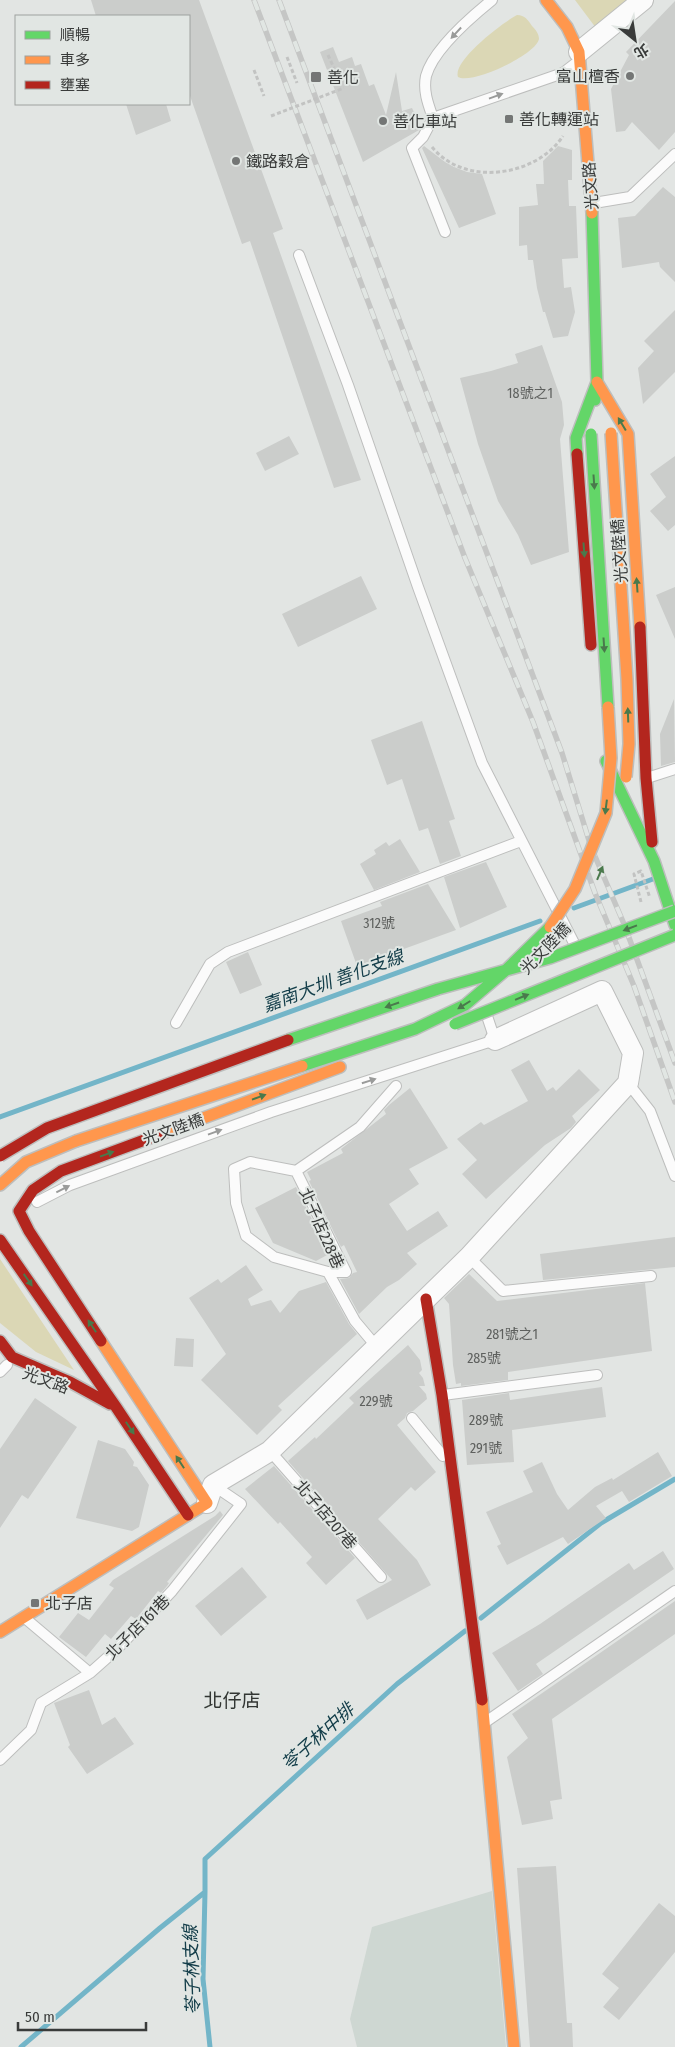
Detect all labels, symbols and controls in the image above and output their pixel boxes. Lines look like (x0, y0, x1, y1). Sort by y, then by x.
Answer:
legend (15, 15, 190, 105)
north arrow (610, 15, 660, 65)
text: 順暢 (60, 26, 90, 44)
one-way arrow (450, 27, 462, 39)
text: 北 (631, 40, 652, 62)
text: 車多 (60, 51, 90, 69)
place label: 富山檀香 (556, 67, 620, 86)
place label: 善化 (327, 68, 359, 87)
marker: 善化 (309, 70, 323, 84)
marker: 富山檀香 (624, 70, 636, 82)
text: 壅塞 (60, 76, 90, 94)
one-way arrow (489, 92, 504, 100)
place label: 善化轉運站 (519, 110, 599, 129)
place label: 善化車站 (393, 112, 457, 131)
marker: 善化轉運站 (503, 113, 515, 125)
marker: 善化車站 (377, 115, 389, 127)
place label: 鐵路穀倉 (246, 152, 310, 171)
marker: 鐵路穀倉 (230, 155, 242, 167)
street label: 光文路 (579, 161, 602, 211)
house number: 18號之1 (507, 385, 553, 402)
one-way arrow (618, 418, 627, 431)
one-way arrow (590, 475, 598, 491)
street label: 光文陸橋 (608, 518, 631, 584)
one-way arrow (580, 542, 588, 558)
one-way arrow (633, 577, 641, 593)
one-way arrow (600, 637, 608, 653)
one-way arrow (624, 706, 632, 722)
one-way arrow (602, 799, 610, 815)
one-way arrow (597, 866, 605, 880)
house number: 312號 (363, 915, 395, 932)
street label: 光文陸橋 (516, 919, 574, 978)
one-way arrow (622, 925, 637, 932)
water label: 嘉南大圳 善化支線 (260, 945, 408, 1017)
one-way arrow (515, 992, 529, 1000)
one-way arrow (457, 1000, 471, 1009)
one-way arrow (384, 1002, 399, 1009)
one-way arrow (362, 1076, 377, 1084)
one-way arrow (252, 1093, 267, 1101)
street label: 光文陸橋 (140, 1110, 206, 1149)
one-way arrow (208, 1128, 223, 1136)
one-way arrow (100, 1150, 115, 1158)
one-way arrow (55, 1185, 70, 1193)
street label: 北子店228巷 (295, 1185, 348, 1271)
one-way arrow (23, 1273, 33, 1287)
one-way arrow (87, 1319, 96, 1333)
house number: 281號之1 (486, 1326, 538, 1343)
house number: 285號 (467, 1350, 501, 1367)
street label: 光文路 (20, 1363, 72, 1398)
house number: 229號 (359, 1393, 393, 1410)
house number: 289號 (469, 1412, 503, 1429)
one-way arrow (125, 1422, 135, 1435)
house number: 291號 (470, 1440, 502, 1457)
one-way arrow (175, 1455, 185, 1469)
street label: 北子店207巷 (290, 1476, 361, 1553)
street label: 北子店161巷 (101, 1591, 174, 1664)
place label: 北子店 (45, 1594, 93, 1613)
marker: 北子店 (29, 1597, 41, 1609)
district label: 北仔店 (203, 1689, 261, 1712)
water label: 苓子林中排 (277, 1697, 360, 1775)
water label: 苓子林支線 (179, 1923, 205, 2015)
scale bar (18, 2000, 145, 2032)
text: 50 m (25, 2008, 55, 2026)

